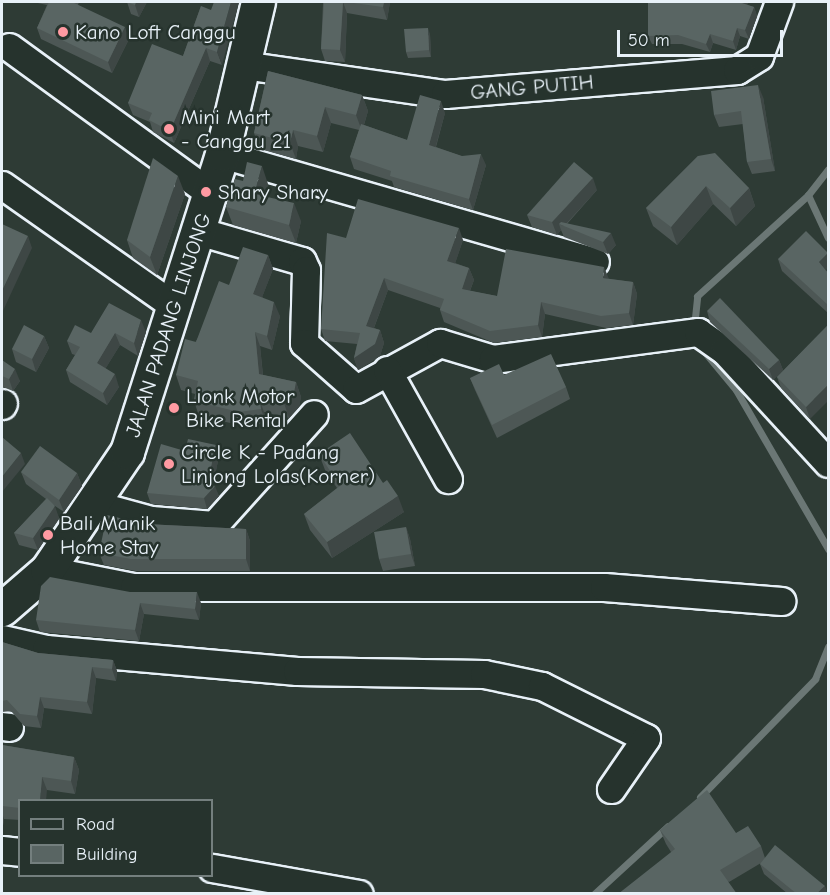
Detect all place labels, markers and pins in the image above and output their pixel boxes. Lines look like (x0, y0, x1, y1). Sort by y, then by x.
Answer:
place label: Kano Loft Canggu (75, 19, 236, 45)
marker: Kano Loft Canggu (56, 25, 70, 39)
place label: Mini Mart - Canggu 21 (181, 104, 291, 154)
marker: Mini Mart - Canggu 21 (162, 122, 176, 136)
place label: Shary Shary (218, 179, 328, 205)
marker: Shary Shary (199, 185, 213, 199)
place label: Lionk Motor Bike Rental (186, 383, 295, 433)
marker: Lionk Motor Bike Rental (167, 401, 181, 415)
place label: Circle K - Padang Linjong Lolas(Korner) (181, 439, 375, 489)
marker: Circle K - Padang Linjong Lolas(Korner) (162, 457, 176, 471)
place label: Bali Manik Home Stay (60, 510, 158, 560)
marker: Bali Manik Home Stay (41, 528, 55, 542)

